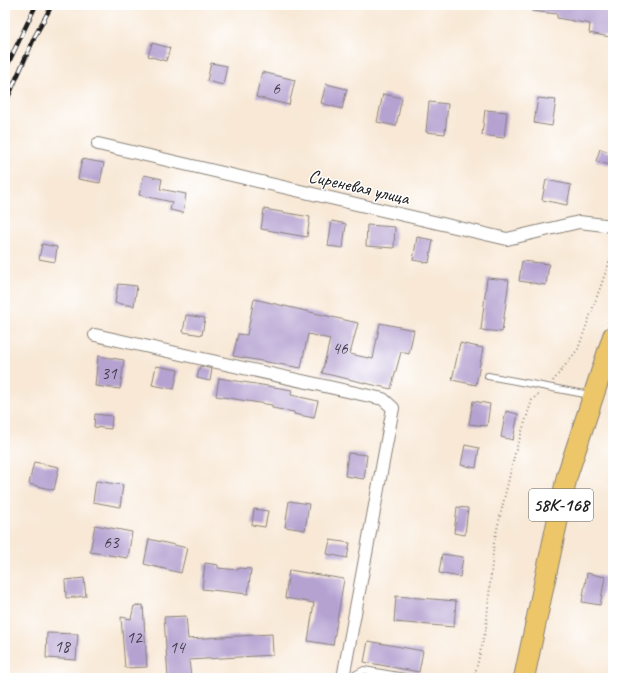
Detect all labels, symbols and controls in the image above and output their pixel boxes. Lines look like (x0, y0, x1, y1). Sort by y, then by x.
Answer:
house number: 6 (272, 78, 281, 99)
street label: Сиреневая улица (306, 164, 413, 211)
house number: 46 (332, 338, 349, 359)
house number: 31 (101, 363, 118, 384)
road number: 58К-168 (529, 489, 593, 521)
house number: 63 (103, 532, 120, 553)
house number: 12 (126, 627, 143, 648)
house number: 18 (54, 636, 72, 657)
house number: 14 (169, 637, 187, 658)

